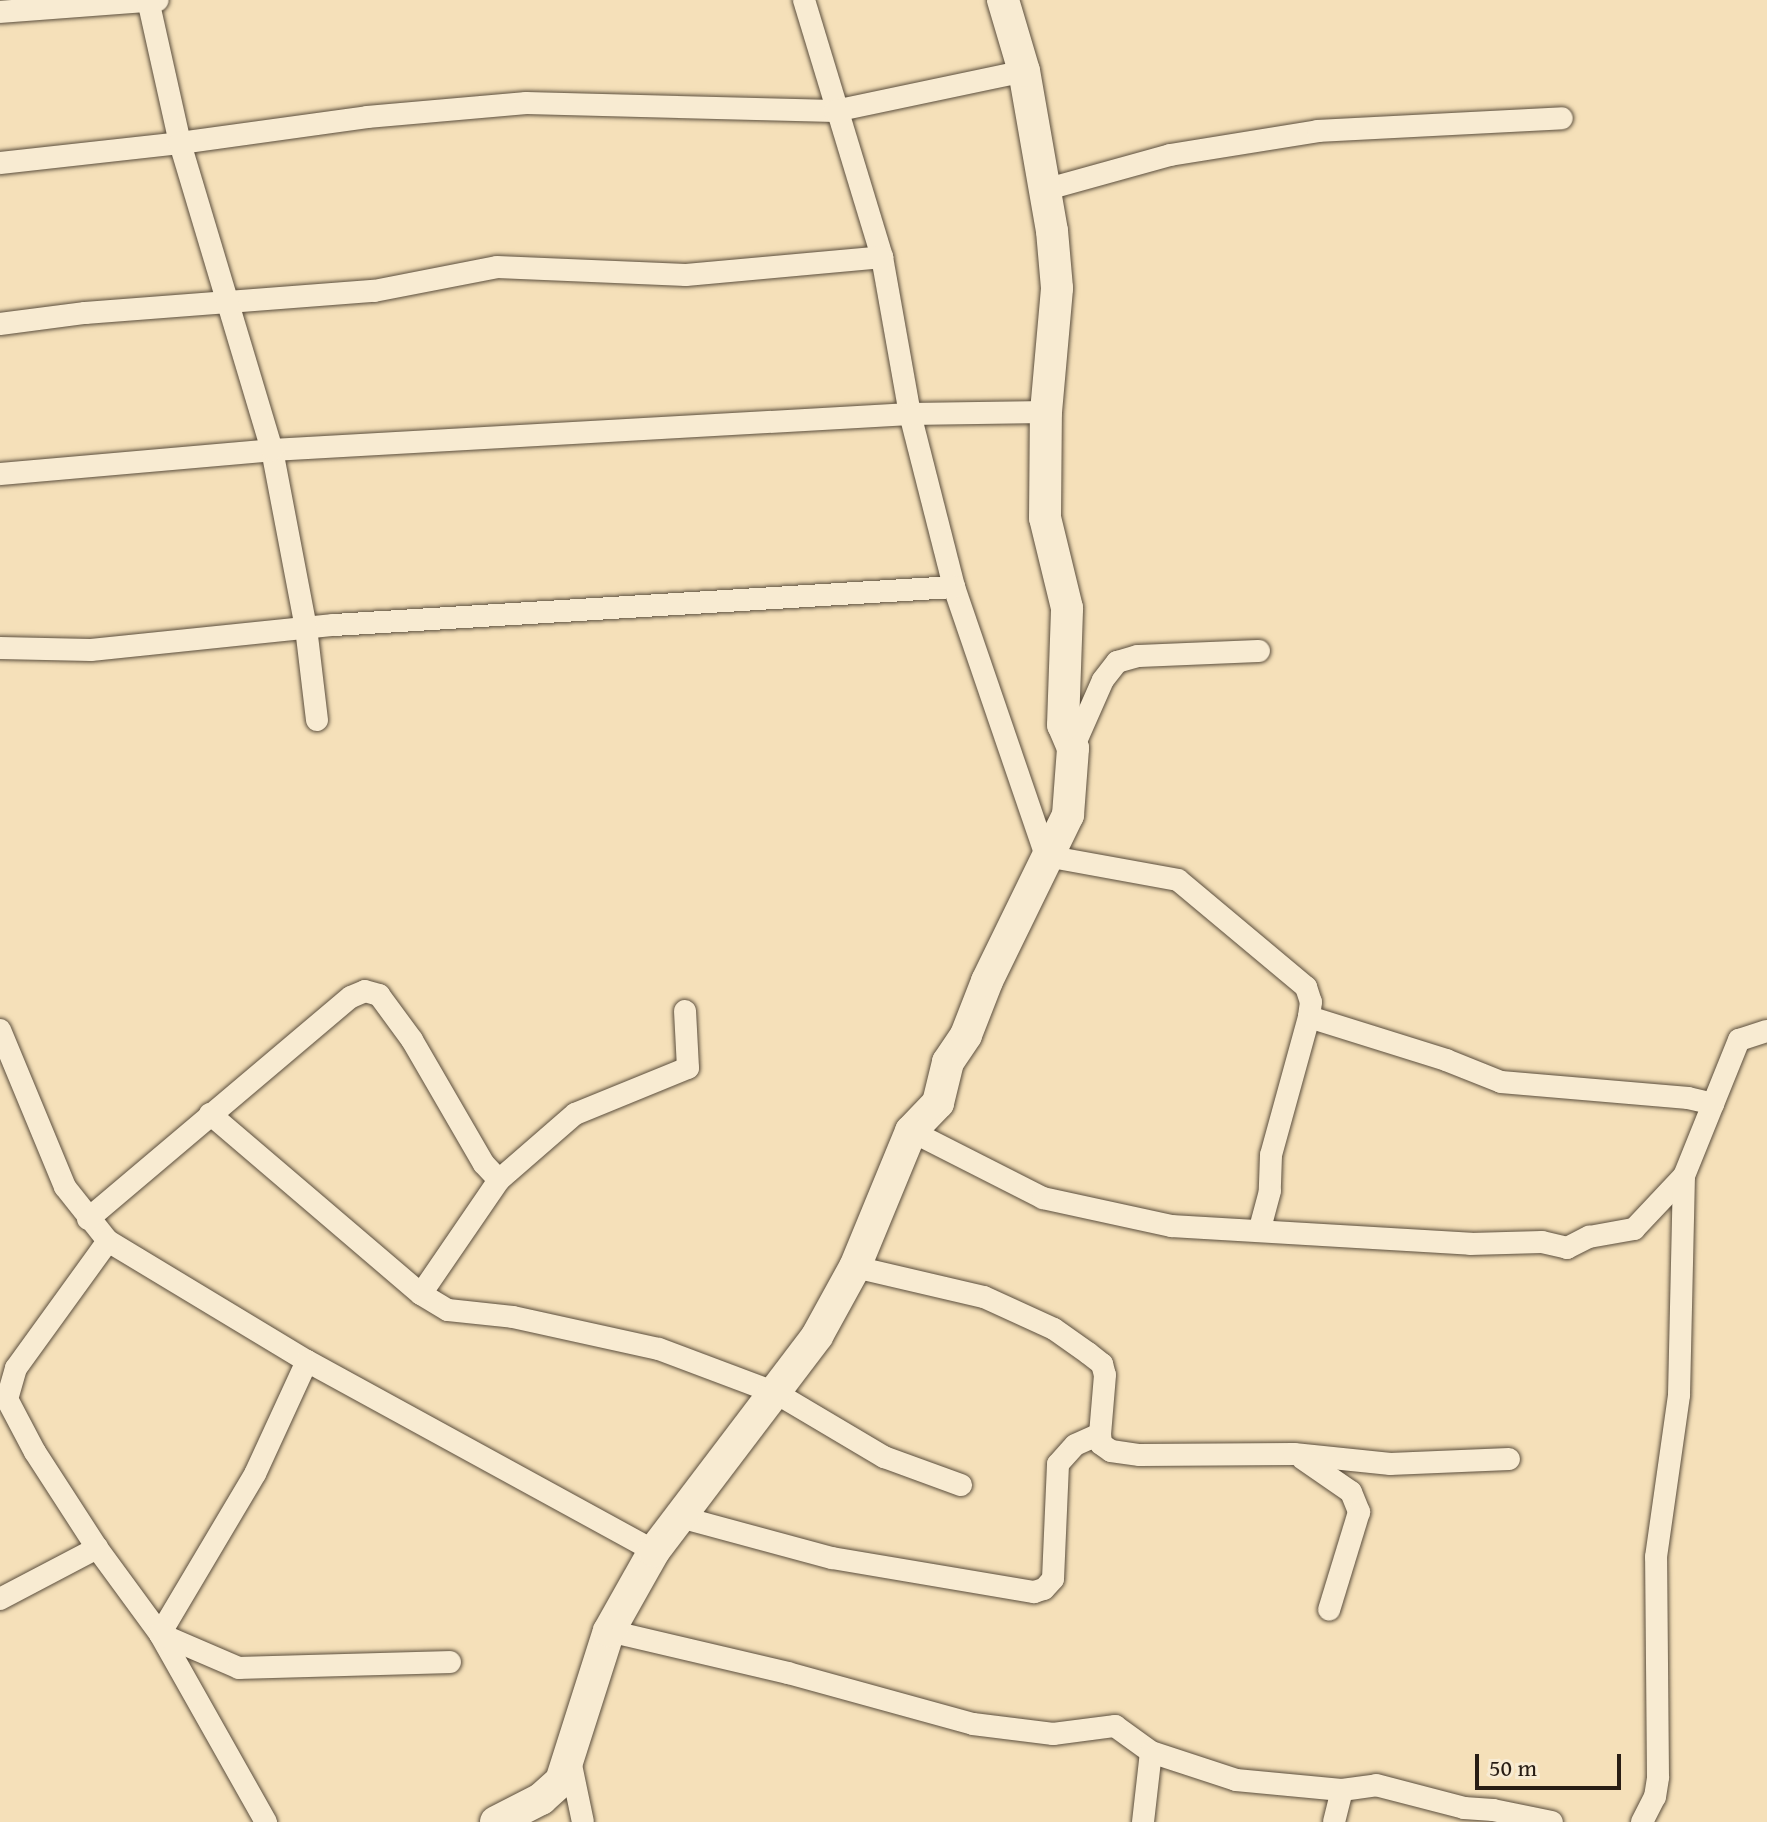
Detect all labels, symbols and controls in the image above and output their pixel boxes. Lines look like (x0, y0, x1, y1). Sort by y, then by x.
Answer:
scale bar (1479, 1738, 1625, 1788)
text: 50 m (1489, 1750, 1537, 1785)

